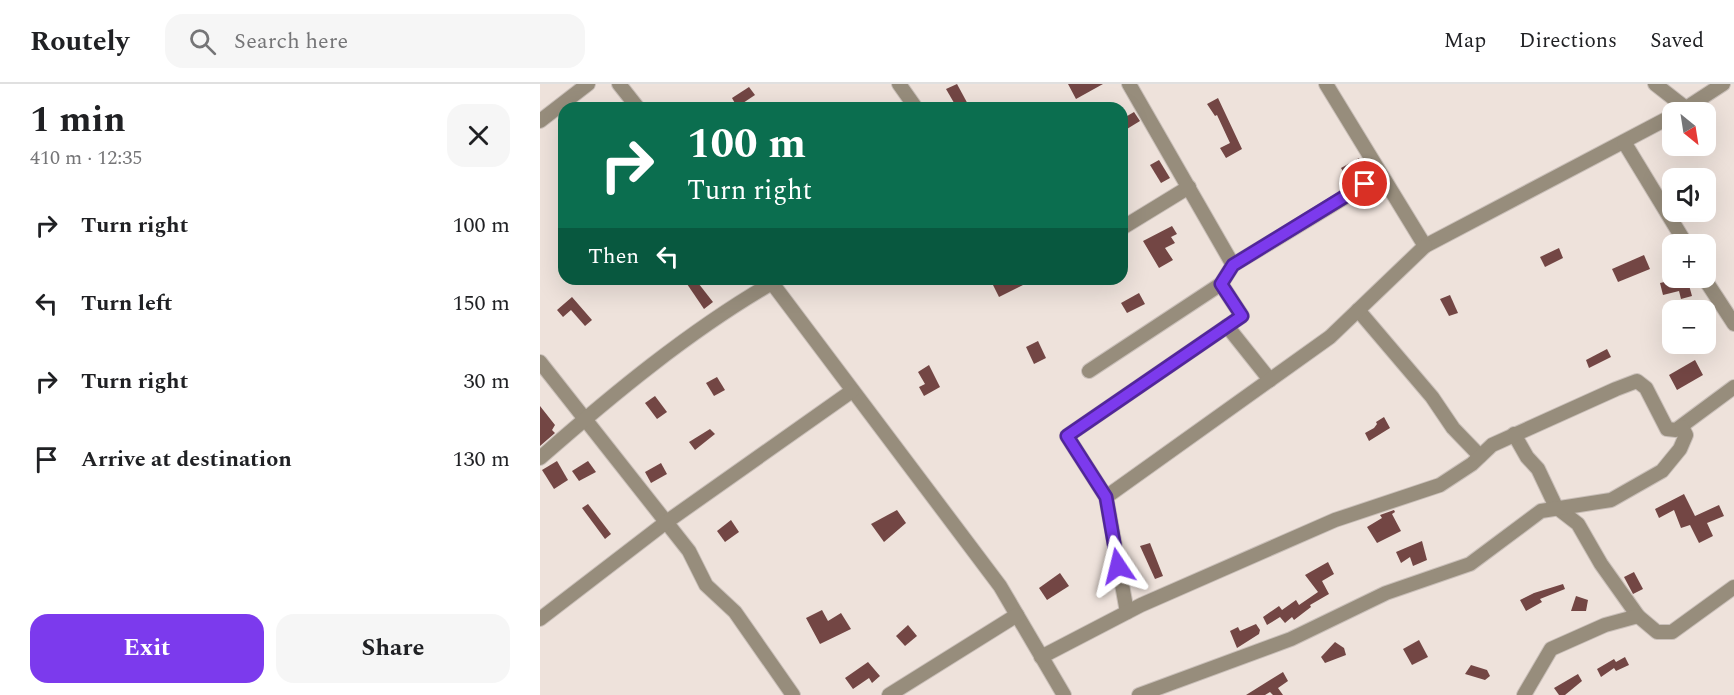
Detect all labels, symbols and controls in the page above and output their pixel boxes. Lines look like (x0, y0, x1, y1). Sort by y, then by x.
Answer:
search box (165, 14, 585, 68)
text: Routely (30, 20, 129, 63)
icon: search (186, 25, 219, 58)
text: Search here (234, 25, 348, 58)
text: Map (1444, 25, 1486, 57)
text: Directions (1519, 25, 1617, 57)
text: Saved (1650, 25, 1704, 57)
text: 1 min (30, 93, 126, 148)
north arrow (1662, 102, 1716, 156)
map controls (1662, 102, 1716, 354)
button: close (447, 104, 510, 167)
text: 100 m (687, 113, 806, 176)
icon: right (588, 126, 666, 204)
text: 410 m · 12:35 (30, 143, 142, 173)
pin (1339, 158, 1390, 209)
icon: arrive (1348, 167, 1381, 200)
button: sound (1662, 168, 1716, 222)
text: Turn right (687, 170, 812, 212)
icon: right (30, 209, 63, 242)
text: Turn right (81, 209, 188, 242)
text: 100 m (453, 209, 510, 242)
button: + (1662, 234, 1716, 288)
text: Then (588, 240, 639, 273)
icon: left (651, 240, 684, 273)
icon: left (30, 287, 63, 320)
text: Turn left (81, 287, 173, 320)
text: 150 m (453, 287, 510, 320)
button: − (1662, 300, 1716, 354)
icon: right (30, 365, 63, 398)
text: Turn right (81, 365, 188, 398)
text: 30 m (464, 365, 510, 398)
icon: arrive (30, 443, 63, 476)
text: Arrive at destination (81, 443, 292, 476)
text: 130 m (453, 443, 510, 476)
position arrow (1086, 534, 1150, 598)
button: Exit (30, 614, 264, 683)
button: Share (276, 614, 510, 683)

